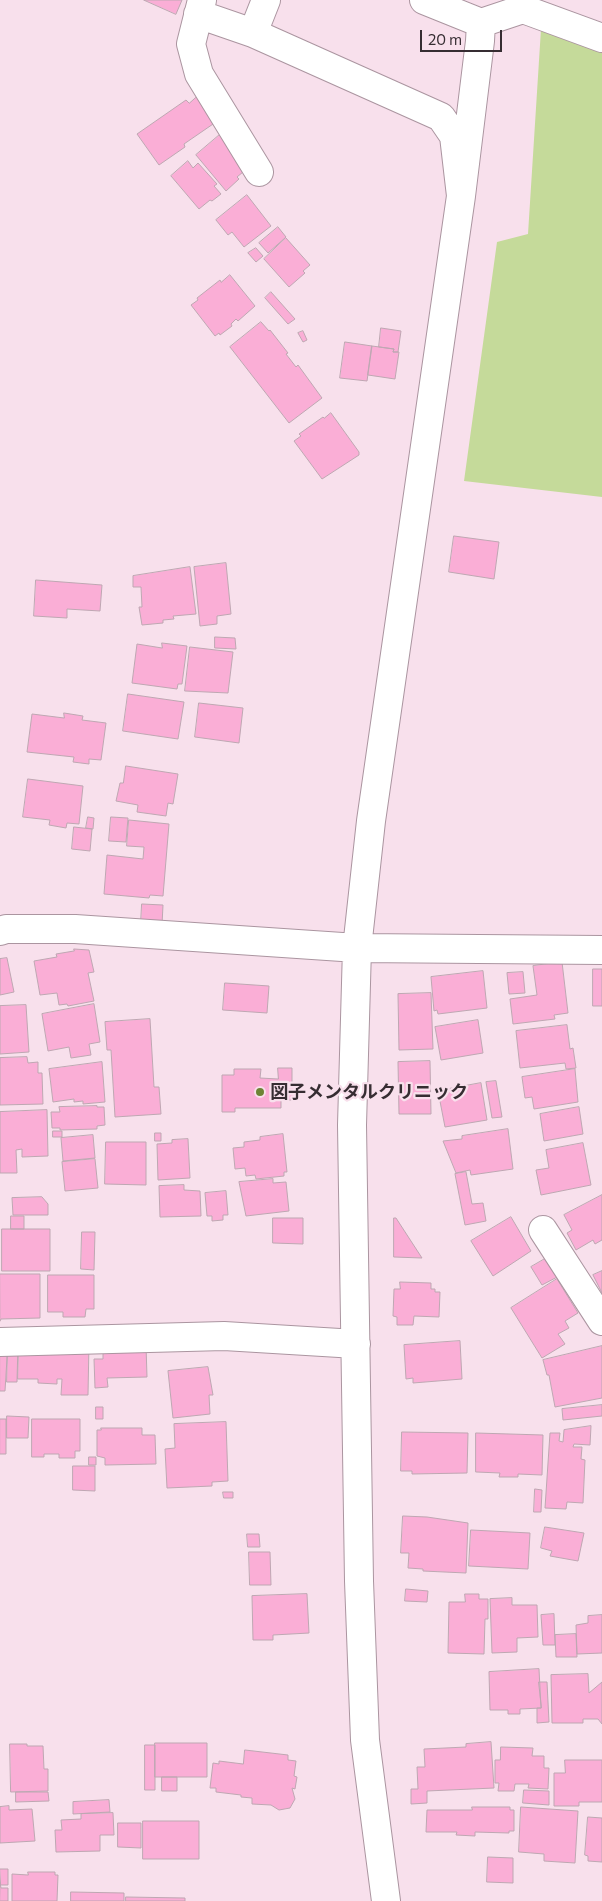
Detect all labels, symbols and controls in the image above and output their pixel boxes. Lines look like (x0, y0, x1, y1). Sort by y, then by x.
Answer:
scale bar (422, 20, 504, 52)
text: 20 m (428, 30, 462, 48)
place label: 図子メンタルクリニック (270, 1081, 468, 1103)
marker: 図子メンタルクリニック (254, 1086, 266, 1098)

